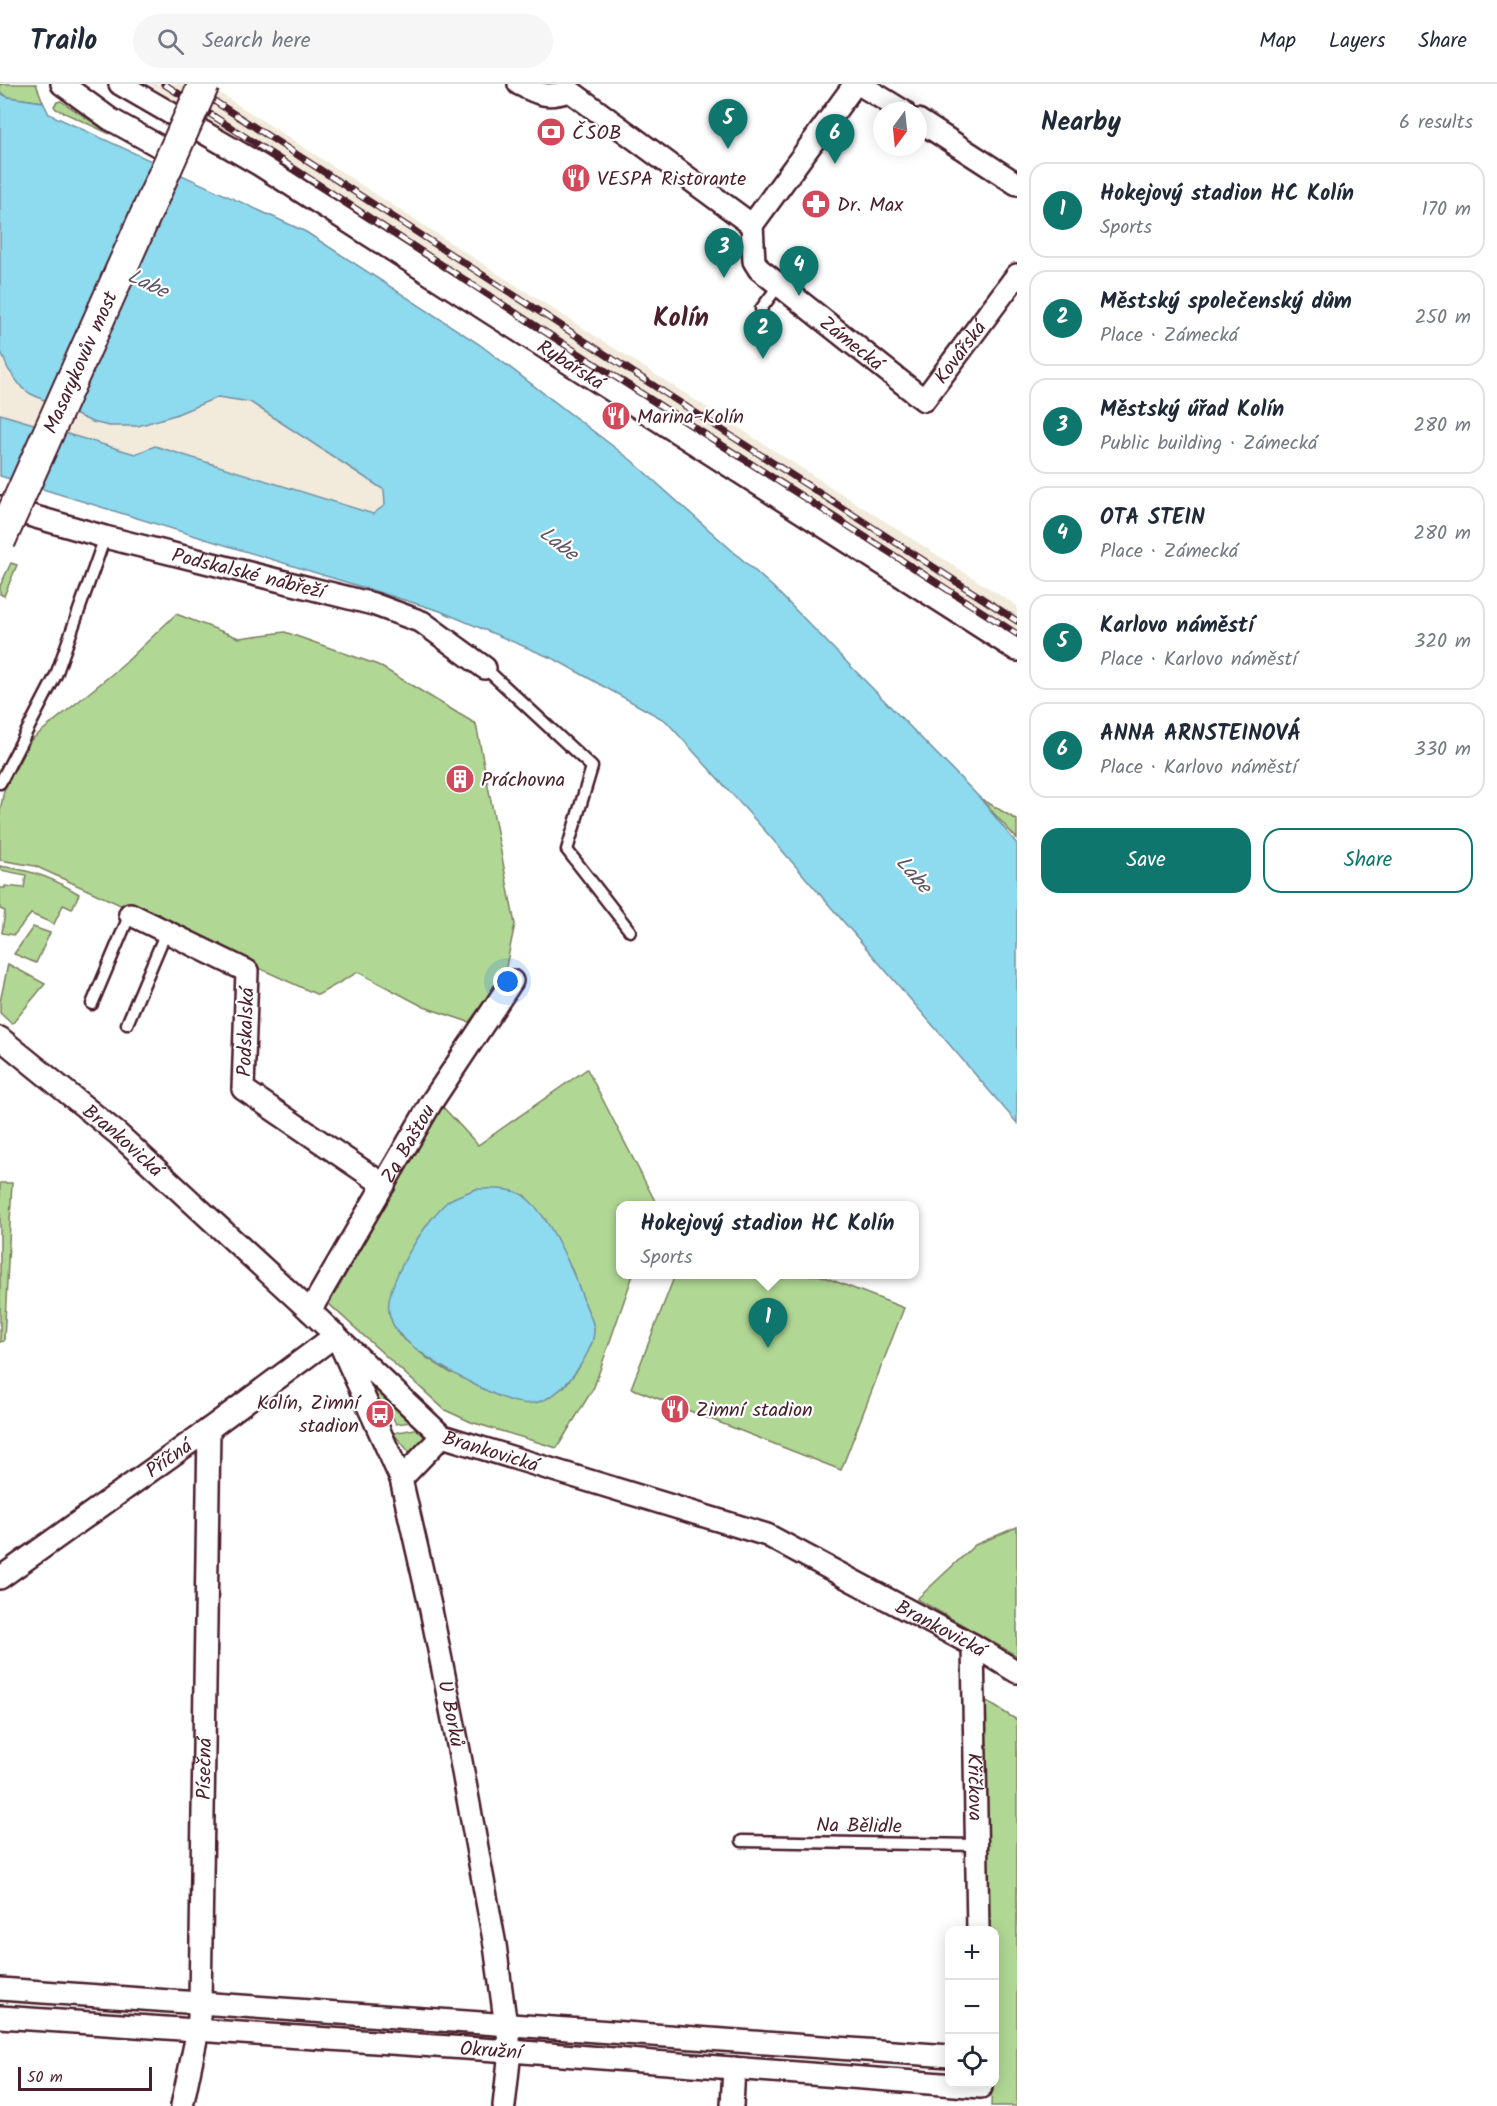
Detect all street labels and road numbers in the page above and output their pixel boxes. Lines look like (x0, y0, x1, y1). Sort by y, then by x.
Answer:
street label: Masarykovův most (36, 286, 128, 439)
street label: Zámecká (811, 309, 891, 381)
street label: Kovářská (927, 313, 997, 392)
street label: Rybářská (530, 332, 611, 400)
street label: Podskalské nábřeží (168, 540, 331, 610)
street label: Podskalská (229, 985, 265, 1077)
street label: Brankovická (74, 1097, 171, 1187)
street label: Za Baštou (374, 1098, 445, 1190)
street label: Brankovická (438, 1423, 544, 1483)
street label: Příčná (140, 1431, 201, 1487)
street label: Brankovická (889, 1592, 993, 1668)
street label: U Borků (427, 1678, 472, 1750)
street label: Písečná (189, 1736, 222, 1800)
street label: Křičkova (957, 1753, 990, 1821)
street label: Na Bělidle (816, 1810, 902, 1844)
street label: Okružní (459, 2034, 526, 2070)

